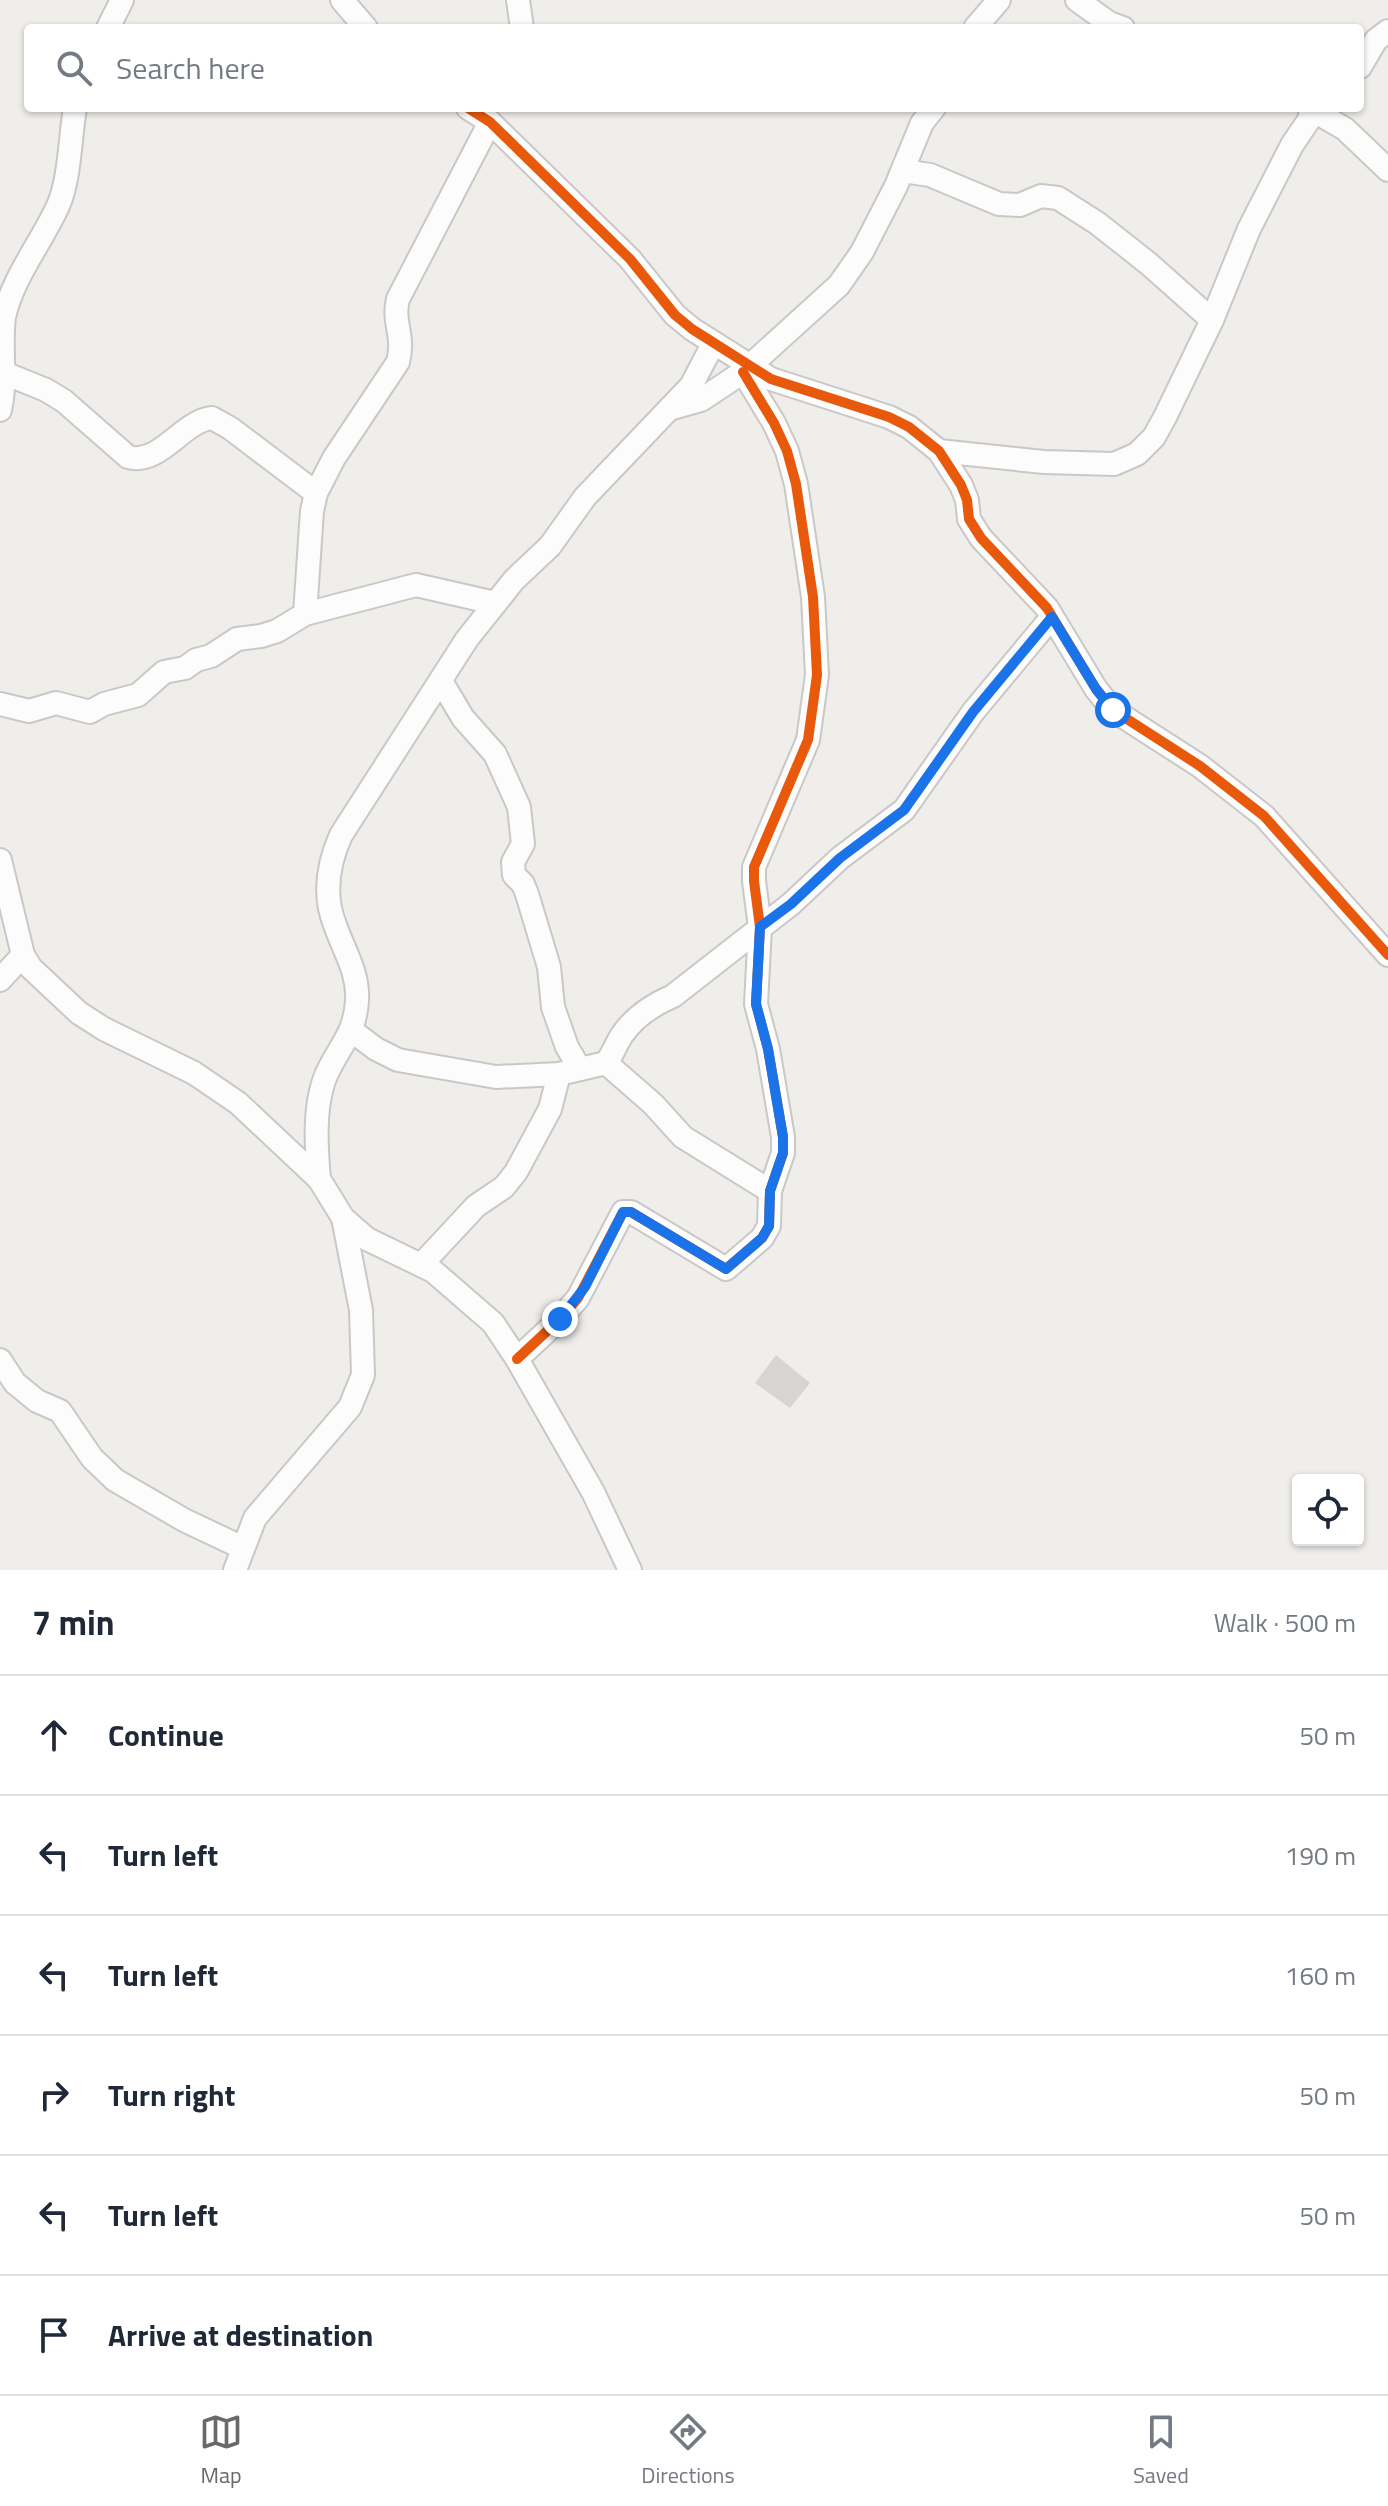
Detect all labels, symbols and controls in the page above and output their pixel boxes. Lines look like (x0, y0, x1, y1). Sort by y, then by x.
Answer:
search box (24, 24, 1364, 112)
text: Search here (116, 45, 265, 91)
icon: search (52, 46, 96, 90)
route start (1095, 692, 1131, 728)
route end (542, 1301, 578, 1337)
map controls (1292, 1474, 1364, 1546)
button: locate (1292, 1474, 1364, 1546)
text: 7 min (32, 1596, 115, 1648)
text: Walk · 500 m (1214, 1603, 1356, 1642)
text: Continue (108, 1712, 224, 1758)
icon: ahead (32, 1713, 76, 1757)
text: 50 m (1299, 1716, 1356, 1755)
text: Turn left (108, 1832, 218, 1878)
icon: left (32, 1833, 76, 1877)
text: 190 m (1285, 1836, 1356, 1875)
text: Turn left (108, 1952, 218, 1998)
icon: left (32, 1953, 76, 1997)
text: 160 m (1285, 1956, 1356, 1995)
text: Turn right (108, 2072, 236, 2118)
icon: right (32, 2073, 76, 2117)
text: 50 m (1299, 2076, 1356, 2115)
text: Turn left (108, 2192, 218, 2238)
icon: left (32, 2193, 76, 2237)
text: 50 m (1299, 2196, 1356, 2235)
text: Arrive at destination (108, 2312, 373, 2358)
icon: arrive (32, 2313, 76, 2357)
tab: Map (199, 2410, 243, 2492)
tab: Directions (641, 2410, 735, 2492)
tab: Saved (1133, 2410, 1189, 2492)

